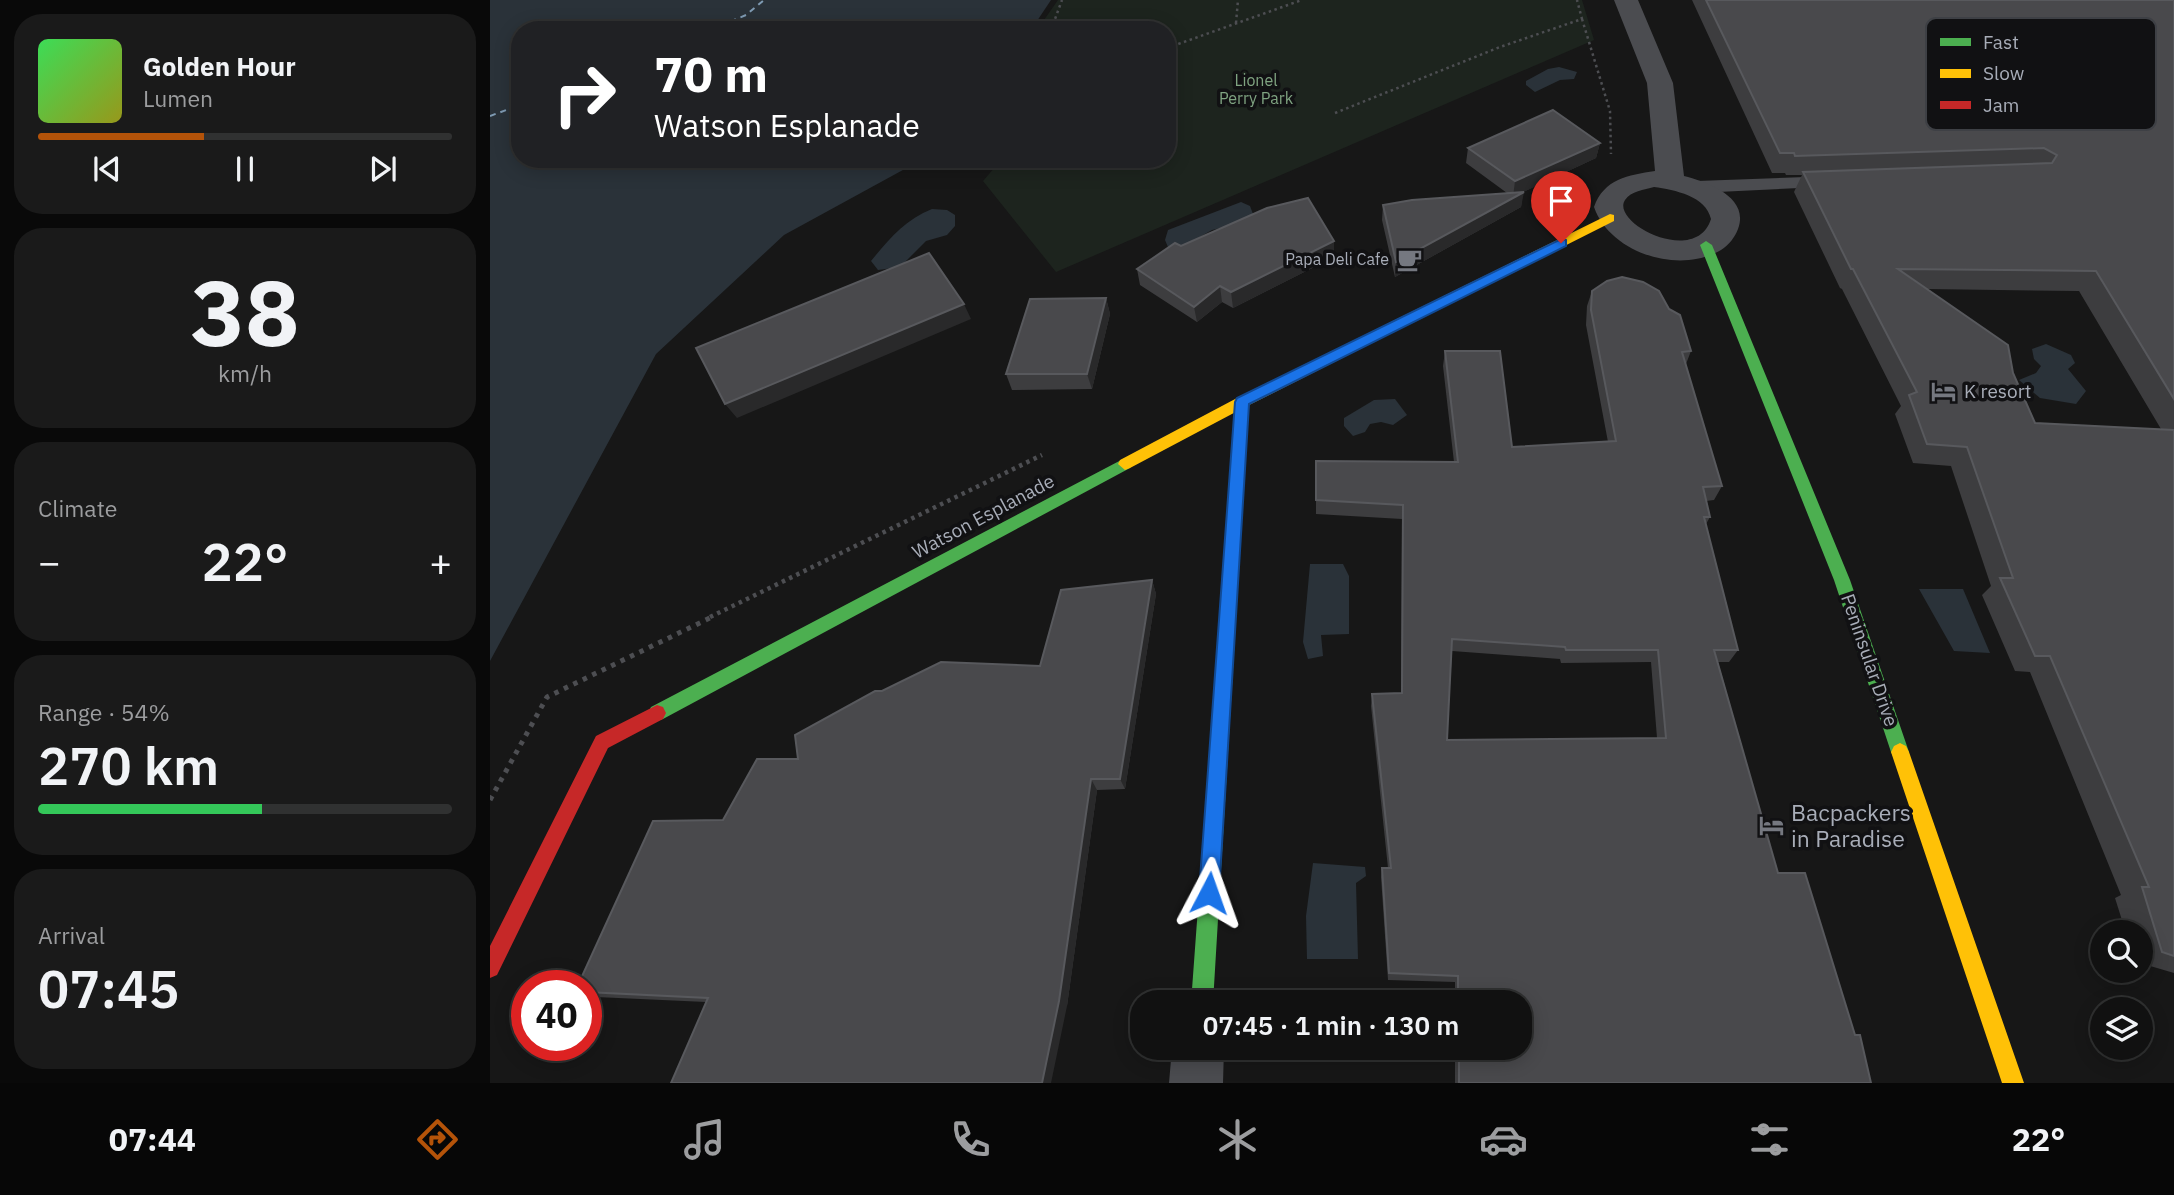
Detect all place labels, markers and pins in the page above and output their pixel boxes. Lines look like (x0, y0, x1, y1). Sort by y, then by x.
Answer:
pin (1531, 171, 1591, 243)
cafe icon: Papa Deli Cafe (1395, 245, 1423, 273)
place label: Papa Deli Cafe (1285, 249, 1389, 269)
hotel icon: K resort (1930, 377, 1958, 405)
place label: K resort (1964, 379, 2031, 403)
place label: Bacpackers in Paradise (1791, 797, 1911, 853)
hotel icon: Bacpackers in Paradise (1757, 811, 1785, 839)

